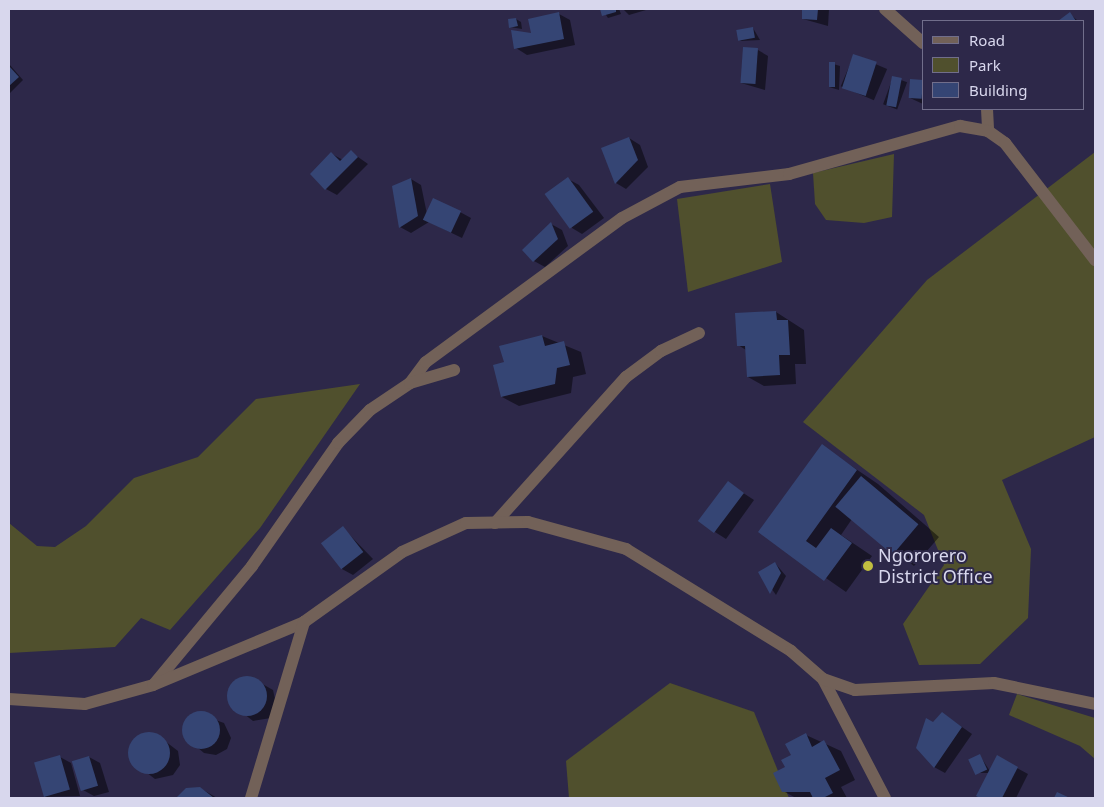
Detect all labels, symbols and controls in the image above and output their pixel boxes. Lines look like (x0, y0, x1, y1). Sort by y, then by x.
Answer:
legend (922, 20, 1084, 110)
text: Road (969, 30, 1005, 50)
text: Park (969, 55, 1001, 75)
text: Building (969, 80, 1027, 100)
place label: Ngororero District Office (878, 545, 993, 588)
marker: Ngororero District Office (862, 560, 874, 572)

